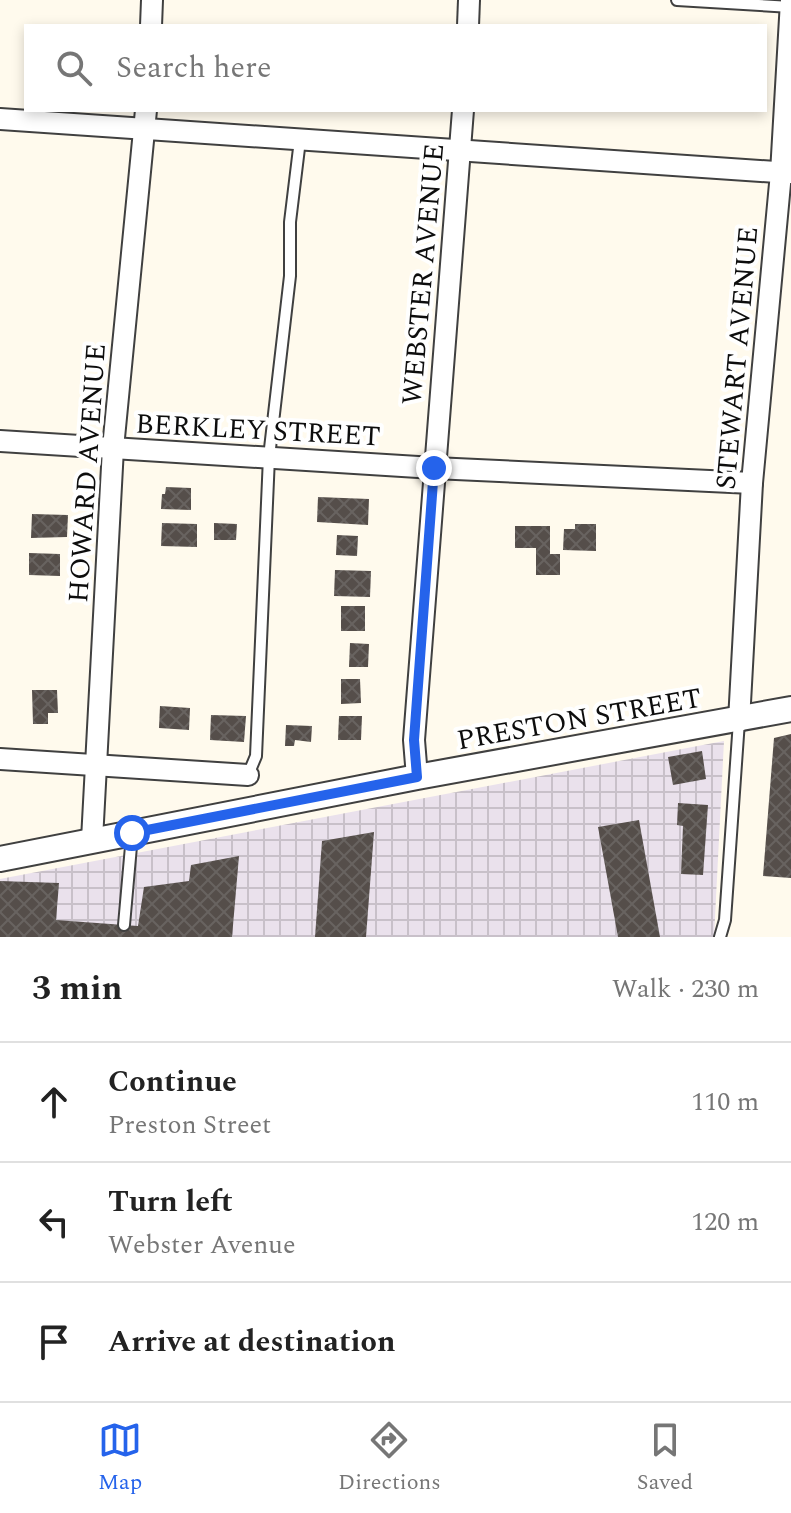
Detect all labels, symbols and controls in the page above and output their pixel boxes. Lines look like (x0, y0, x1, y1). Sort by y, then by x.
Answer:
search box (24, 24, 767, 112)
text: Search here (116, 45, 272, 91)
icon: search (52, 46, 96, 90)
street label: WEBSTER AVENUE (391, 142, 456, 407)
street label: STEWART AVENUE (705, 225, 770, 491)
street label: HOWARD AVENUE (57, 342, 118, 604)
street label: BERKLEY STREET (134, 403, 382, 458)
route end (416, 450, 452, 486)
street label: PRESTON STREET (453, 677, 705, 762)
route start (114, 815, 150, 851)
text: 3 min (32, 963, 122, 1015)
text: Walk · 230 m (612, 969, 759, 1009)
text: Continue (108, 1059, 237, 1105)
icon: ahead (32, 1080, 76, 1124)
text: 110 m (691, 1082, 759, 1122)
text: Preston Street (108, 1105, 271, 1145)
text: Turn left (108, 1179, 233, 1225)
icon: left (32, 1200, 76, 1244)
text: 120 m (691, 1202, 759, 1242)
text: Webster Avenue (108, 1225, 296, 1265)
text: Arrive at destination (108, 1319, 395, 1365)
icon: arrive (32, 1320, 76, 1364)
tab: Map (98, 1418, 142, 1499)
tab: Directions (338, 1418, 441, 1499)
tab: Saved (637, 1418, 693, 1499)

